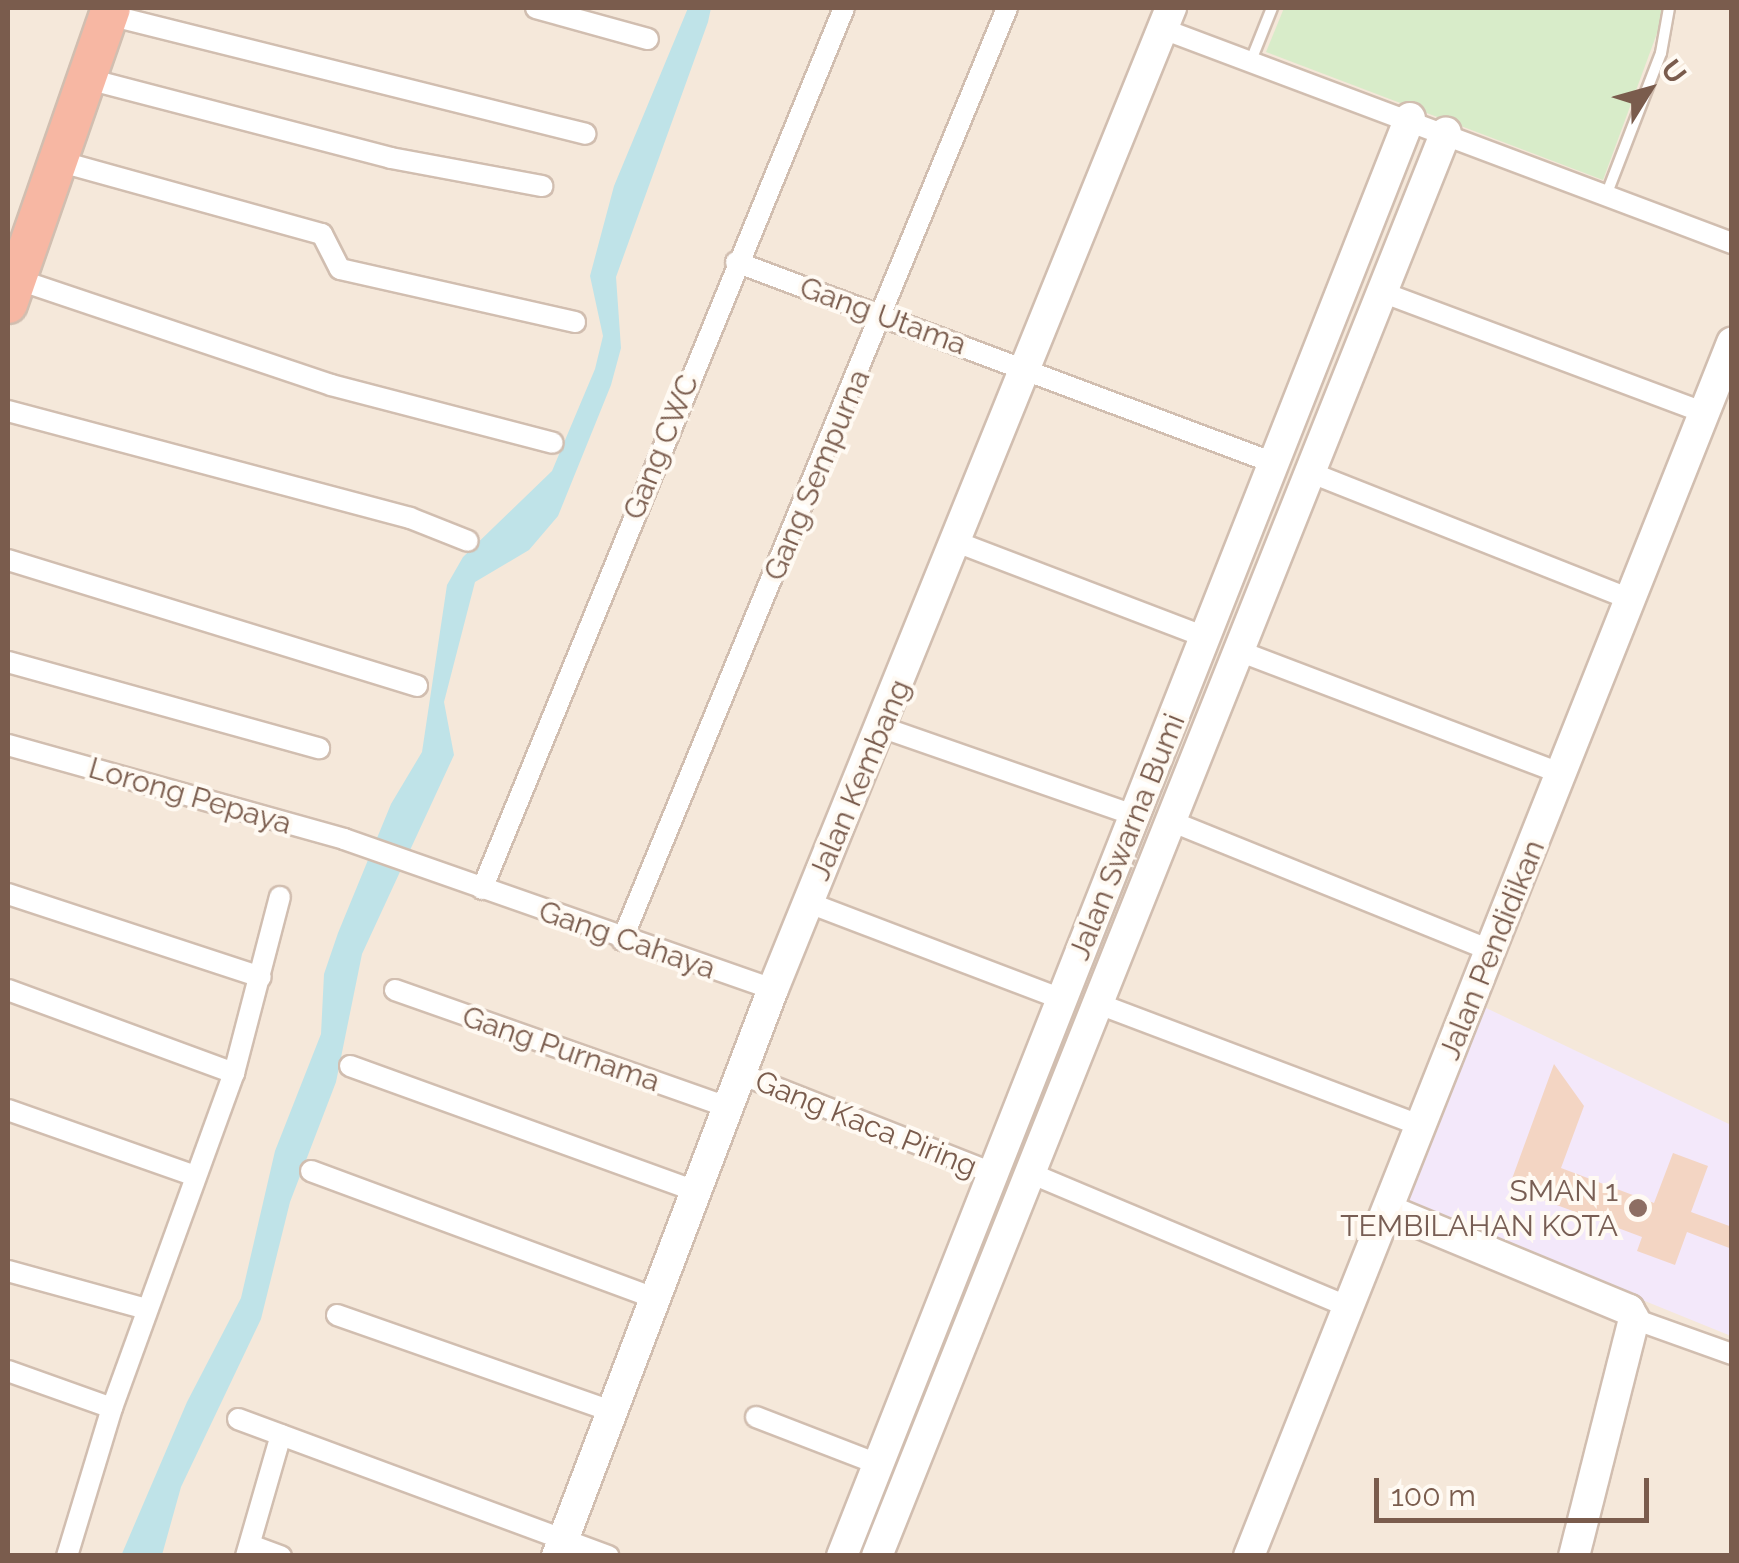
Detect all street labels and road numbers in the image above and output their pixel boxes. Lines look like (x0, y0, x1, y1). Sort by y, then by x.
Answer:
street label: Gang Utama (795, 269, 971, 363)
street label: Gang Sempurna (756, 364, 878, 586)
street label: Gang CWC (616, 369, 706, 525)
street label: Jalan Kembang (802, 674, 918, 886)
street label: Jalan Swarna Bumi (1061, 709, 1193, 965)
street label: Lorong Pepaya (85, 750, 295, 842)
street label: Jalan Pendidikan (1432, 835, 1552, 1065)
street label: Gang Cahaya (534, 893, 720, 987)
street label: Gang Purnama (458, 998, 664, 1100)
street label: Gang Kaca Piring (750, 1063, 982, 1185)

